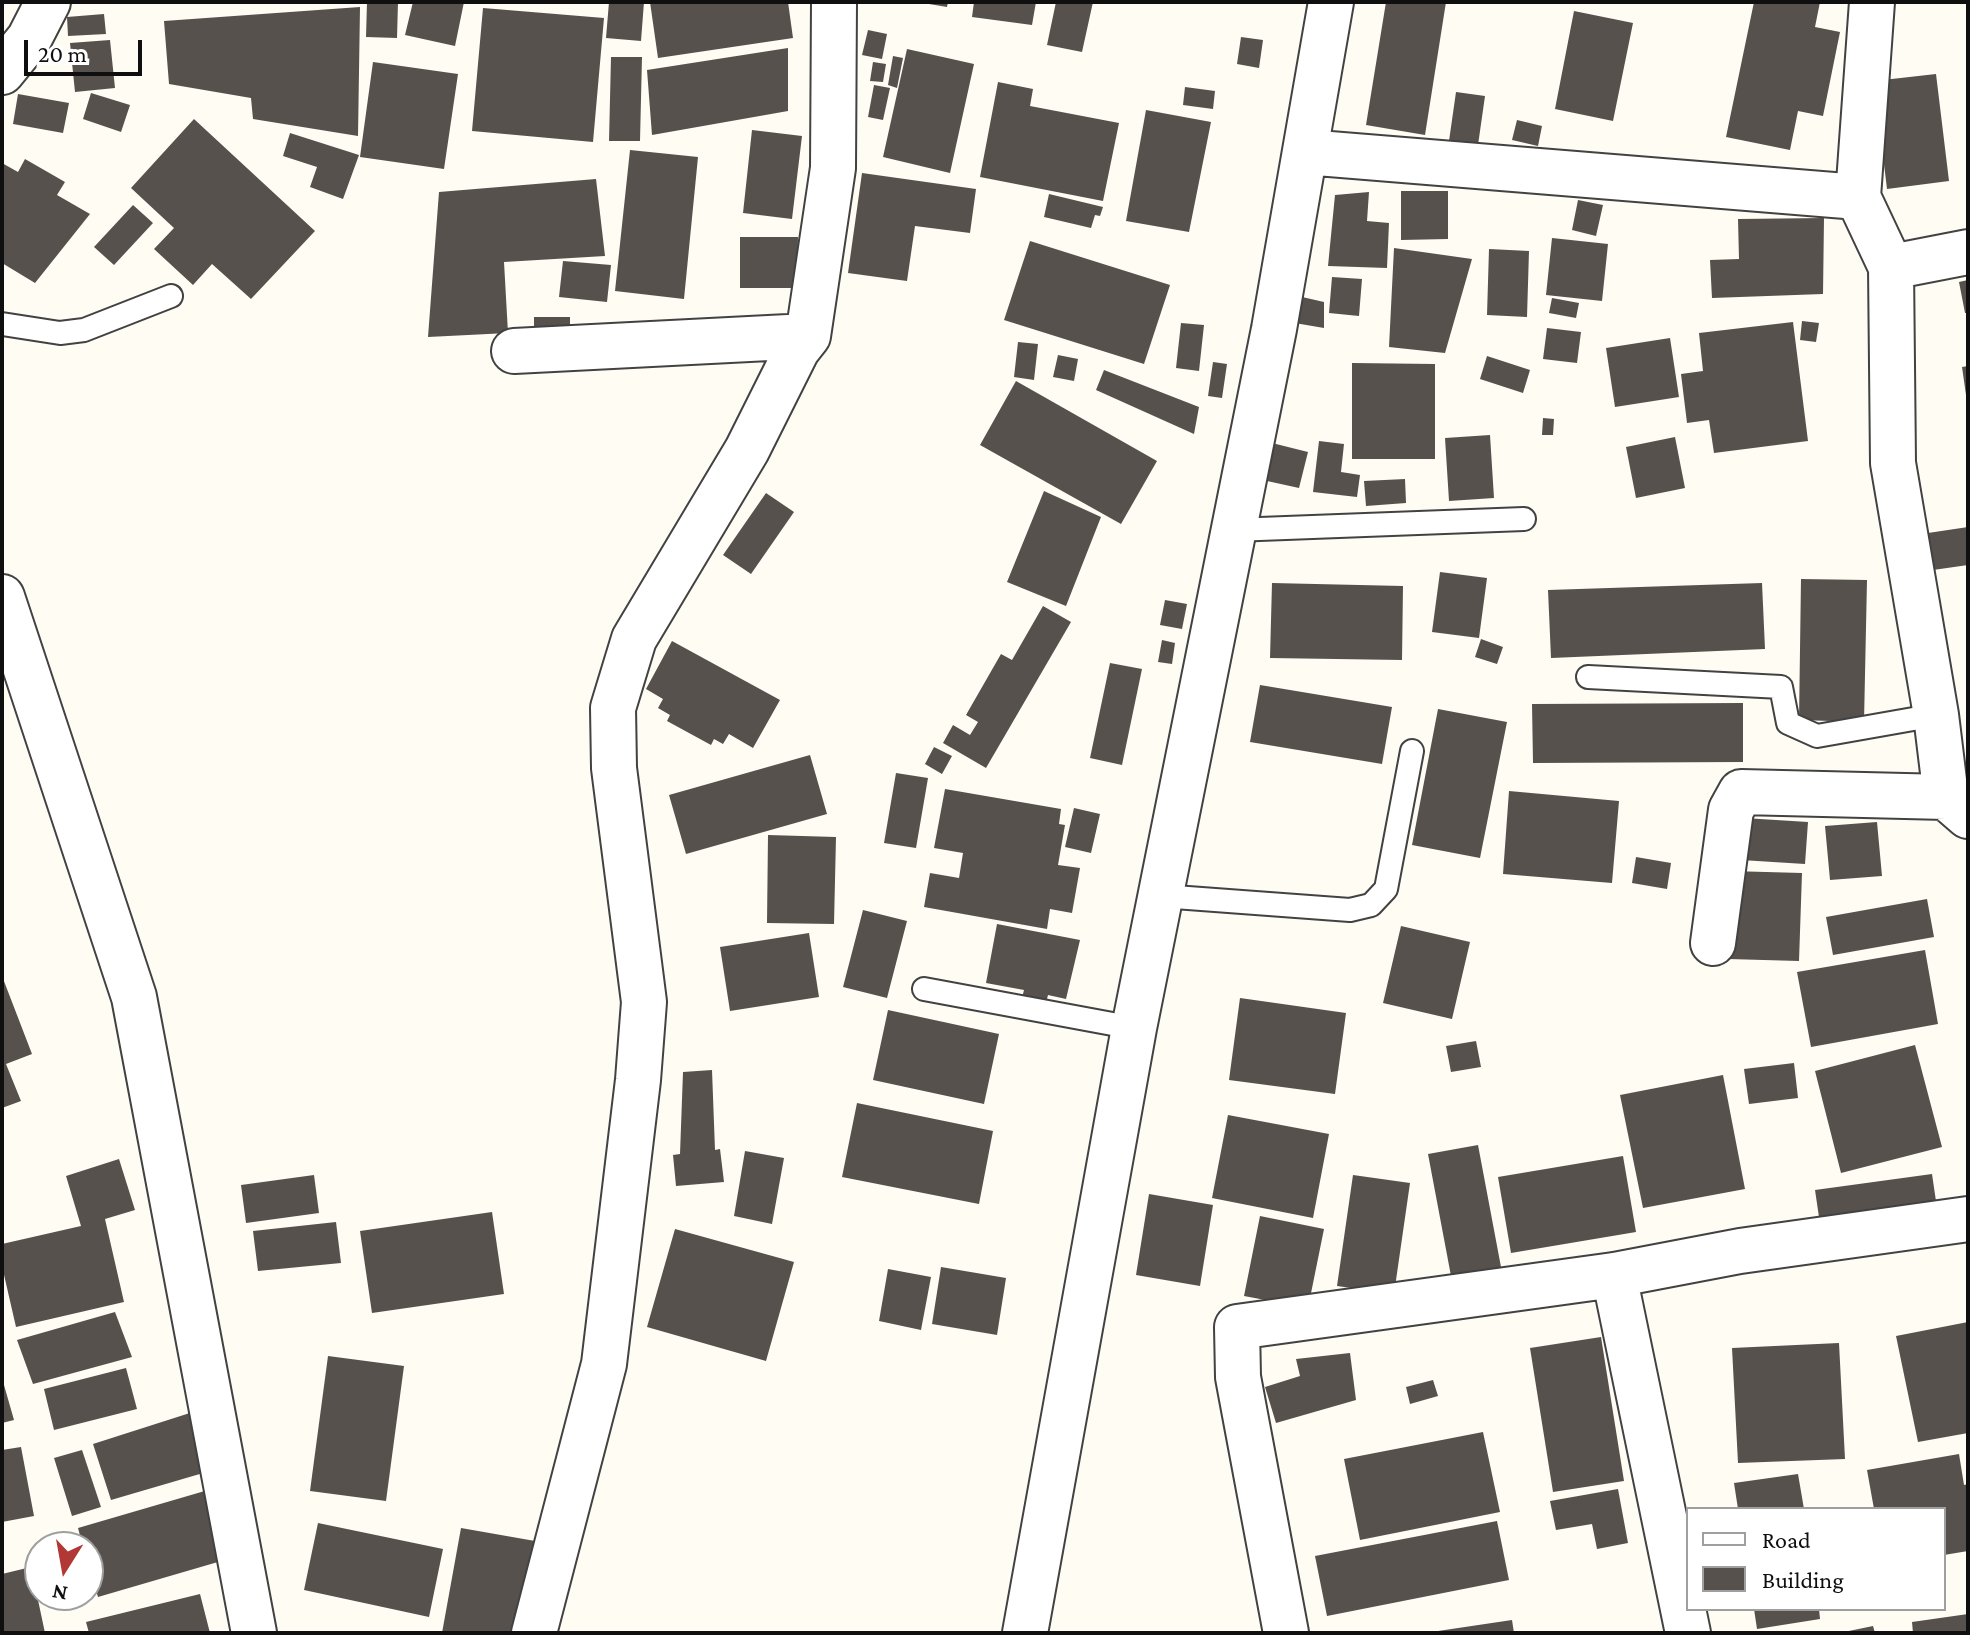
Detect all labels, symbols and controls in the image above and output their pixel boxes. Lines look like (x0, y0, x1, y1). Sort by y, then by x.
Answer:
scale bar (28, 24, 146, 74)
text: 20 m (38, 40, 87, 67)
legend (1686, 1507, 1946, 1611)
text: Road (1762, 1526, 1811, 1553)
north arrow (24, 1531, 104, 1611)
text: Building (1762, 1566, 1844, 1593)
text: N (50, 1579, 69, 1607)

